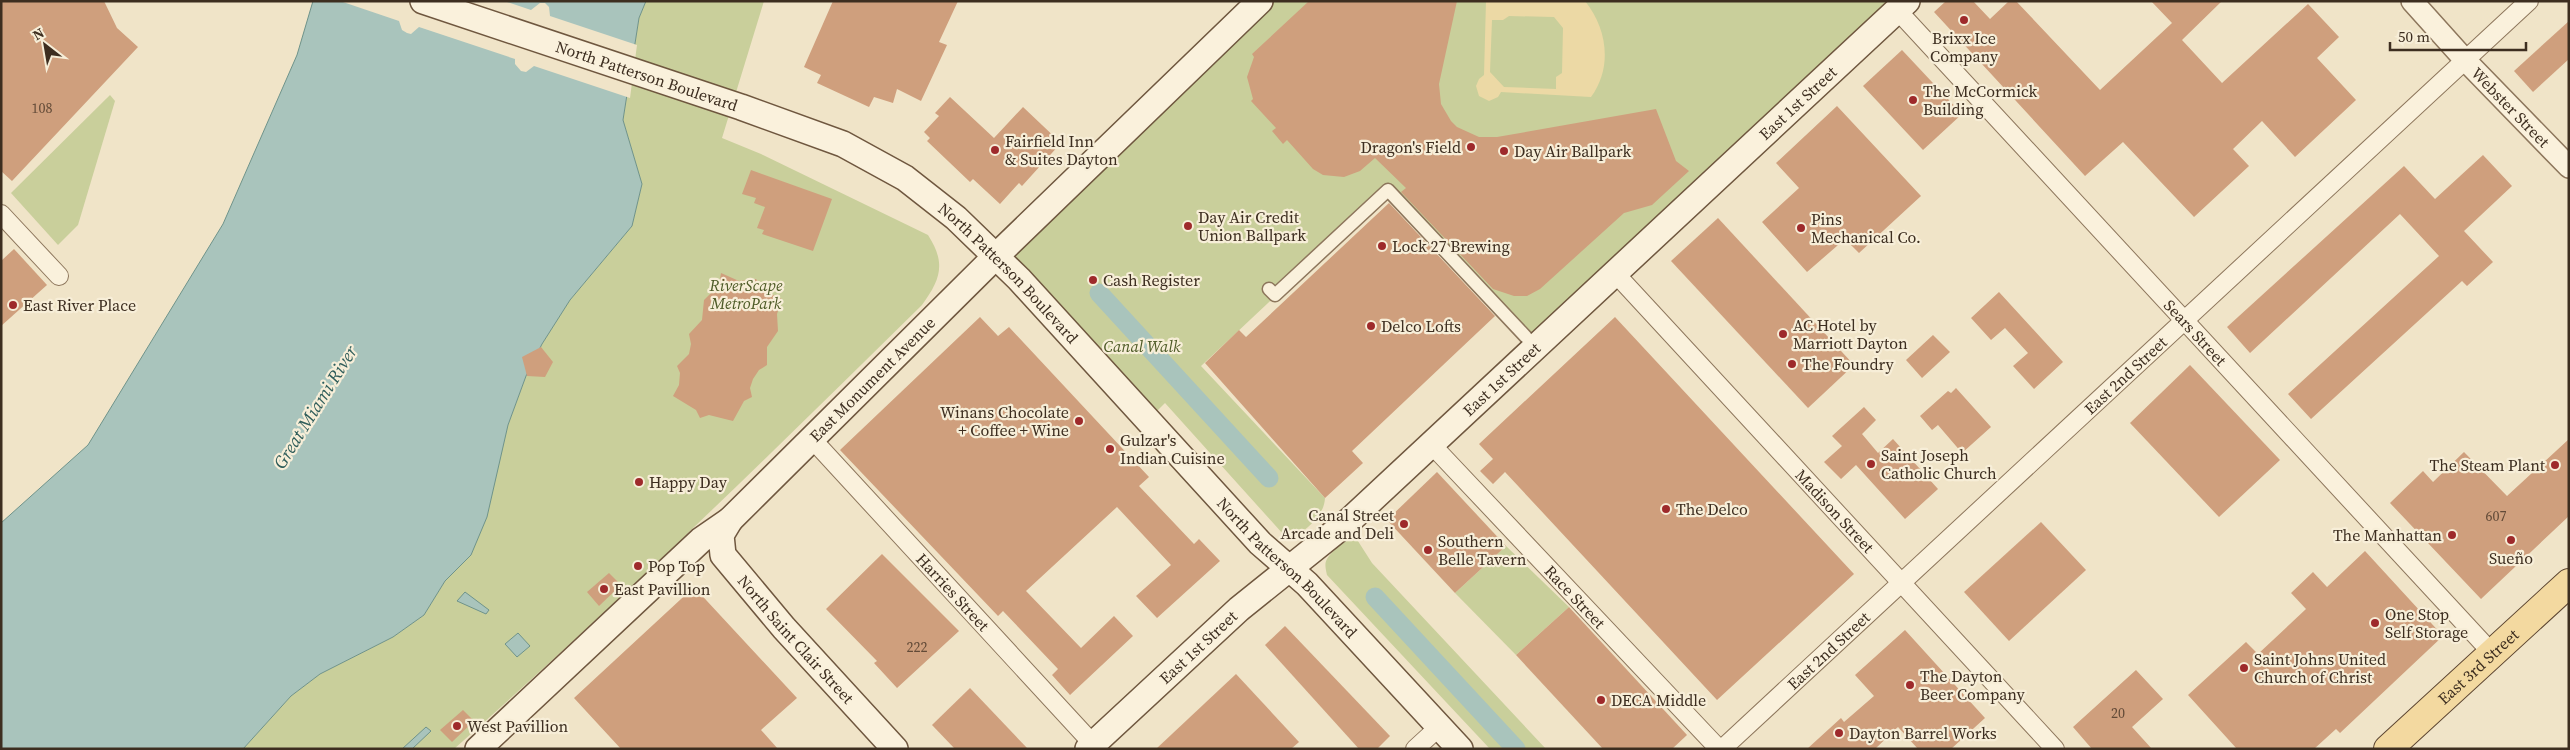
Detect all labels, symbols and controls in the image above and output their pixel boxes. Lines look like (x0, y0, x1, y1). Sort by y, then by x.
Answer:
marker: Brixx Ice Company (1958, 14, 1970, 26)
north arrow (20, 20, 70, 70)
scale bar (2390, 20, 2526, 52)
text: N (29, 23, 48, 45)
text: 50 m (2398, 26, 2430, 47)
place label: Brixx Ice Company (1930, 27, 1999, 67)
street label: North Patterson Boulevard (553, 35, 741, 116)
street label: East 1st Street (1754, 61, 1842, 145)
street label: Webster Street (2467, 62, 2555, 153)
place label: The McCormick Building (1923, 80, 2038, 120)
marker: The McCormick Building (1907, 94, 1919, 106)
house number: 108 (32, 98, 53, 118)
place label: Fairfield Inn & Suites Dayton (1005, 130, 1118, 170)
place label: Dragon's Field (1360, 136, 1461, 158)
place label: Day Air Ballpark (1514, 140, 1632, 162)
marker: Dragon's Field (1465, 141, 1477, 153)
marker: Fairfield Inn & Suites Dayton (989, 144, 1001, 156)
marker: Day Air Ballpark (1498, 145, 1510, 157)
street label: North Patterson Boulevard (934, 197, 1083, 348)
place label: Day Air Credit Union Ballpark (1198, 206, 1306, 246)
place label: Pins Mechanical Co. (1811, 208, 1921, 248)
marker: Day Air Credit Union Ballpark (1182, 220, 1194, 232)
marker: Pins Mechanical Co. (1795, 222, 1807, 234)
place label: Lock 27 Brewing (1392, 235, 1510, 257)
marker: Lock 27 Brewing (1376, 240, 1388, 252)
place label: Cash Register (1103, 269, 1200, 291)
park label: RiverScape MetroPark (709, 274, 783, 314)
marker: Cash Register (1087, 274, 1099, 286)
place label: East River Place (23, 294, 136, 316)
street label: Sears Street (2159, 295, 2232, 371)
marker: East River Place (7, 299, 19, 311)
street label: East Monument Avenue (804, 312, 940, 446)
place label: AC Hotel by Marriott Dayton (1793, 314, 1908, 354)
place label: Delco Lofts (1381, 315, 1461, 337)
marker: Delco Lofts (1365, 320, 1377, 332)
marker: AC Hotel by Marriott Dayton (1777, 328, 1789, 340)
street label: East 2nd Street (2079, 331, 2172, 419)
park label: Canal Walk (1104, 335, 1181, 357)
street label: East 1st Street (1458, 337, 1546, 421)
water label: Great Miami River (267, 340, 363, 473)
place label: The Foundry (1802, 353, 1894, 375)
marker: The Foundry (1786, 358, 1798, 370)
place label: Winans Chocolate + Coffee + Wine (940, 401, 1069, 441)
marker: Winans Chocolate + Coffee + Wine (1073, 415, 1085, 427)
place label: Gulzar's Indian Cuisine (1120, 429, 1225, 469)
marker: Gulzar's Indian Cuisine (1104, 443, 1116, 455)
place label: Saint Joseph Catholic Church (1881, 444, 1997, 484)
place label: The Steam Plant (2429, 454, 2546, 476)
marker: Saint Joseph Catholic Church (1865, 458, 1877, 470)
marker: The Steam Plant (2549, 459, 2561, 471)
street label: Madison Street (1791, 464, 1880, 558)
place label: Happy Day (649, 471, 728, 493)
marker: Happy Day (633, 476, 645, 488)
street label: North Patterson Boulevard (1212, 492, 1362, 642)
place label: The Delco (1676, 498, 1748, 520)
marker: The Delco (1660, 503, 1672, 515)
place label: Canal Street Arcade and Deli (1280, 504, 1395, 544)
house number: 607 (2486, 506, 2507, 526)
marker: Canal Street Arcade and Deli (1398, 518, 1410, 530)
place label: The Manhattan (2333, 524, 2442, 546)
marker: The Manhattan (2446, 529, 2458, 541)
place label: Southern Belle Tavern (1438, 530, 1527, 570)
marker: Sueño (2505, 534, 2517, 546)
marker: Southern Belle Tavern (1422, 544, 1434, 556)
place label: Sueño (2489, 547, 2533, 569)
street label: Harries Street (911, 548, 995, 636)
place label: Pop Top (648, 555, 705, 577)
marker: Pop Top (632, 560, 644, 572)
street label: Race Street (1540, 560, 1611, 634)
street label: North Saint Clair Street (733, 570, 860, 709)
place label: East Pavillion (614, 578, 711, 600)
marker: East Pavillion (598, 583, 610, 595)
place label: One Stop Self Storage (2385, 603, 2468, 643)
street label: East 1st Street (1154, 605, 1242, 689)
street label: East 2nd Street (1782, 606, 1875, 694)
marker: One Stop Self Storage (2369, 617, 2381, 629)
street label: East 3rd Street (2433, 623, 2524, 709)
house number: 222 (907, 637, 928, 657)
place label: Saint Johns United Church of Christ (2254, 648, 2386, 688)
marker: Saint Johns United Church of Christ (2238, 662, 2250, 674)
place label: The Dayton Beer Company (1920, 665, 2026, 705)
marker: The Dayton Beer Company (1904, 679, 1916, 691)
place label: DECA Middle (1611, 689, 1706, 711)
marker: DECA Middle (1595, 694, 1607, 706)
house number: 20 (2111, 703, 2125, 723)
place label: West Pavillion (467, 715, 568, 737)
marker: West Pavillion (451, 720, 463, 732)
place label: Dayton Barrel Works (1849, 722, 1997, 744)
marker: Dayton Barrel Works (1833, 727, 1845, 739)

